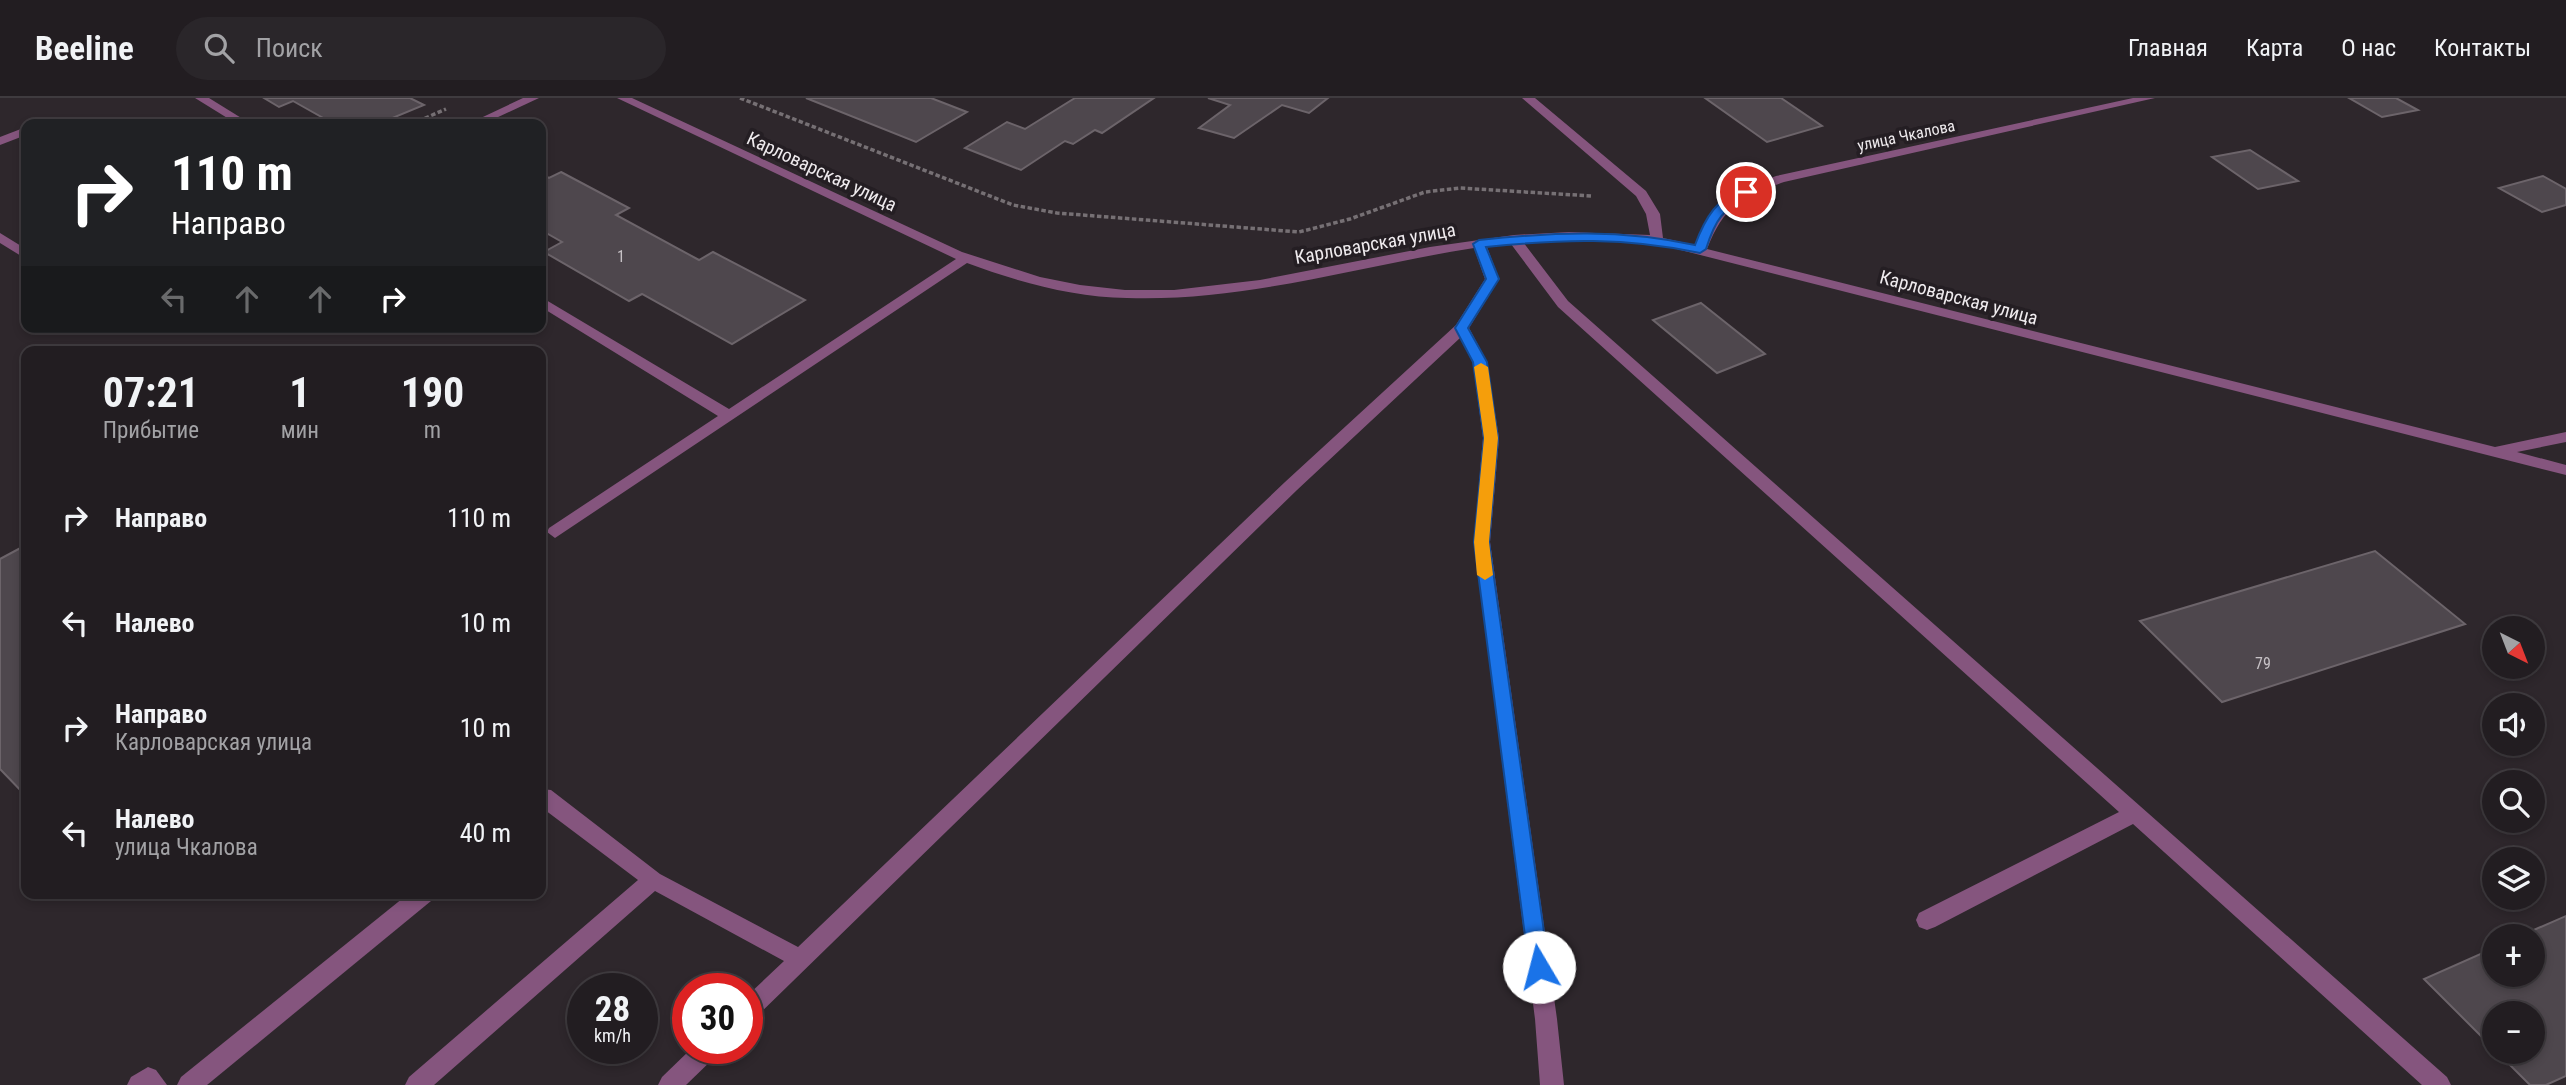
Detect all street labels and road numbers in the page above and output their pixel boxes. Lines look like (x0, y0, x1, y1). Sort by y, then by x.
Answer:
street label: улица Чкалова (1856, 116, 1957, 155)
street label: Карловарская улица (743, 127, 900, 216)
street label: Карловарская улица (1293, 218, 1457, 269)
street label: Карловарская улица (1877, 265, 2040, 330)

